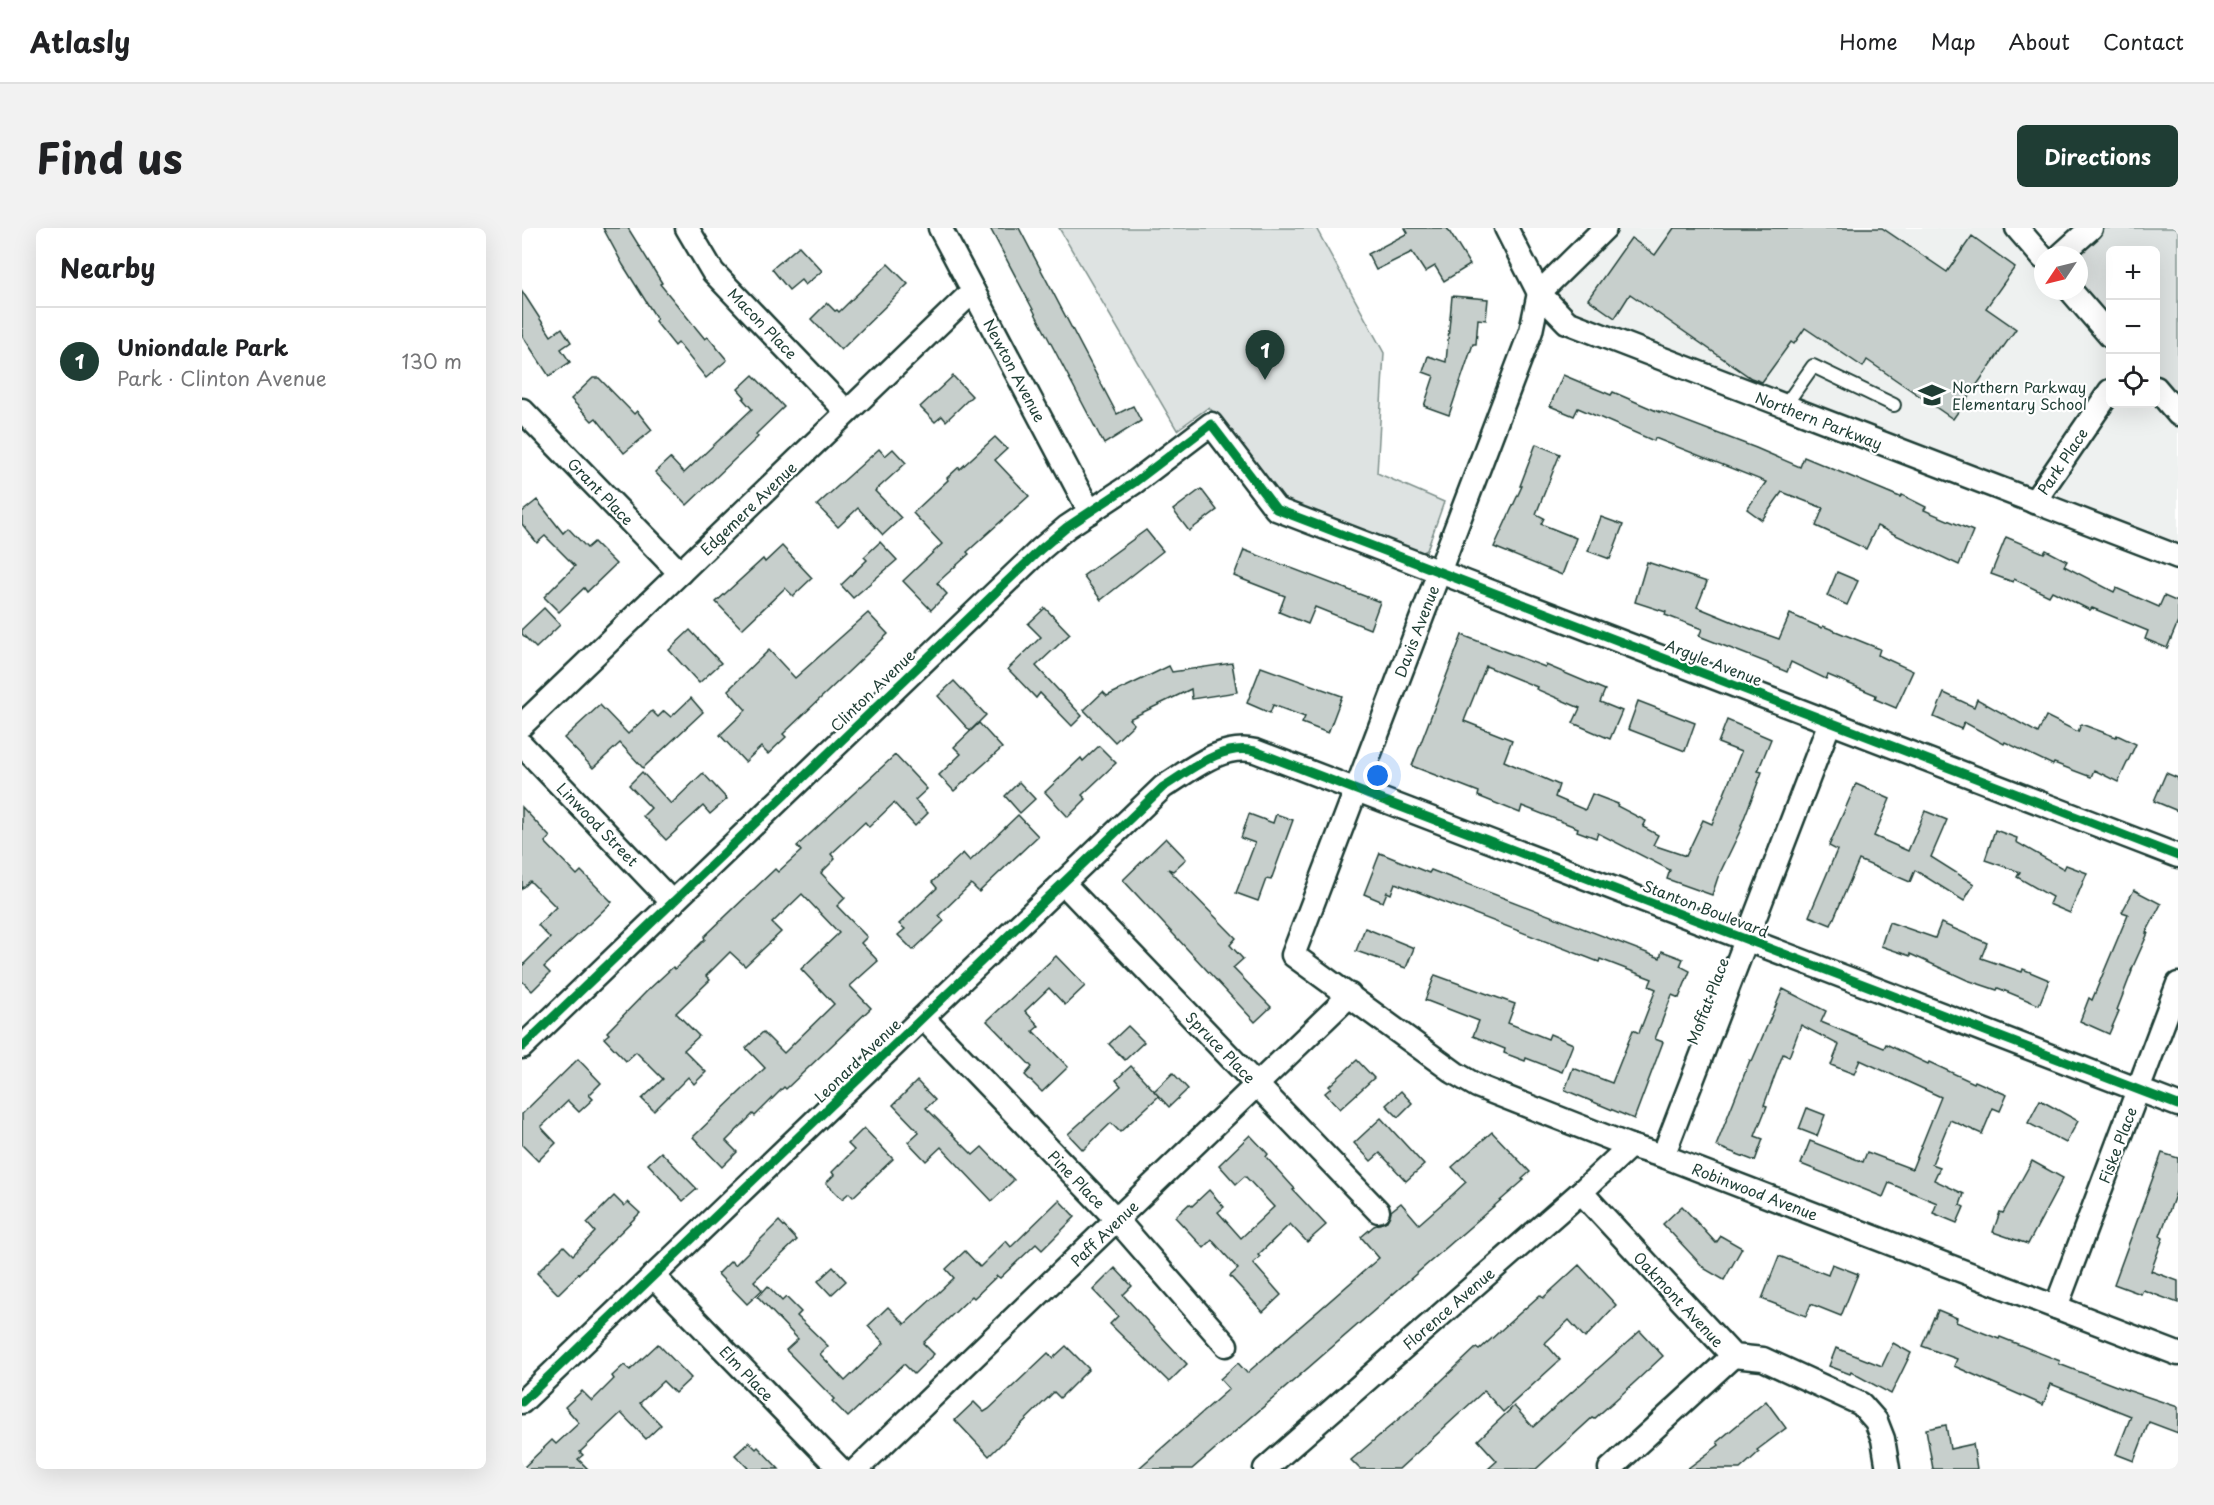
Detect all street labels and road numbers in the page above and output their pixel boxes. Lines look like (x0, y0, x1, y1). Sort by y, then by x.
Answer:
street label: Macon Place (723, 282, 803, 364)
street label: Newton Avenue (978, 314, 1052, 426)
street label: Northern Parkway (1752, 385, 1886, 455)
street label: Park Place (2031, 423, 2093, 499)
street label: Grant Place (563, 452, 639, 530)
street label: Edgemere Avenue (695, 456, 801, 560)
street label: Davis Avenue (1388, 582, 1444, 680)
street label: Argyle Avenue (1662, 633, 1766, 691)
street label: Clinton Avenue (824, 644, 920, 736)
street label: Linwood Street (552, 777, 644, 871)
street label: Stanton Boulevard (1640, 873, 1772, 943)
street label: Moffat Place (1680, 954, 1734, 1048)
street label: Spruce Place (1181, 1006, 1261, 1088)
street label: Leonard Avenue (808, 1013, 906, 1107)
street label: Fiske Place (2092, 1103, 2142, 1187)
street label: Pine Place (1043, 1144, 1111, 1214)
street label: Robinwood Avenue (1689, 1156, 1821, 1226)
street label: Paff Avenue (1065, 1195, 1143, 1271)
street label: Oakmont Avenue (1628, 1246, 1730, 1352)
street label: Florence Avenue (1397, 1261, 1499, 1355)
street label: Elm Place (715, 1340, 779, 1406)

